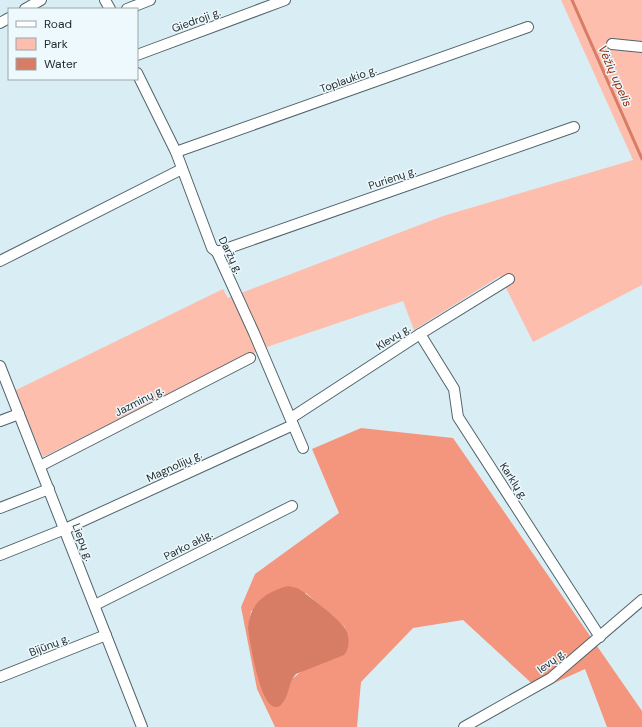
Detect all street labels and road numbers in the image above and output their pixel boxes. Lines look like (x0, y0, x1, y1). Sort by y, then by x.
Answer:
street label: Giedroji g. (170, 5, 222, 35)
street label: Toplaukio g. (318, 62, 378, 96)
street label: Purienų g. (366, 163, 418, 193)
street label: Daržų g. (216, 234, 246, 276)
street label: Klevų g. (373, 321, 413, 353)
street label: Jazminų g. (112, 383, 166, 419)
street label: Magnolijų g. (144, 447, 204, 485)
street label: Karklų g. (497, 460, 531, 502)
street label: Liepų g. (69, 521, 97, 563)
street label: Parko aklg. (161, 527, 215, 563)
street label: Bijūnų g. (27, 631, 71, 659)
street label: Ievų g. (534, 646, 568, 676)

